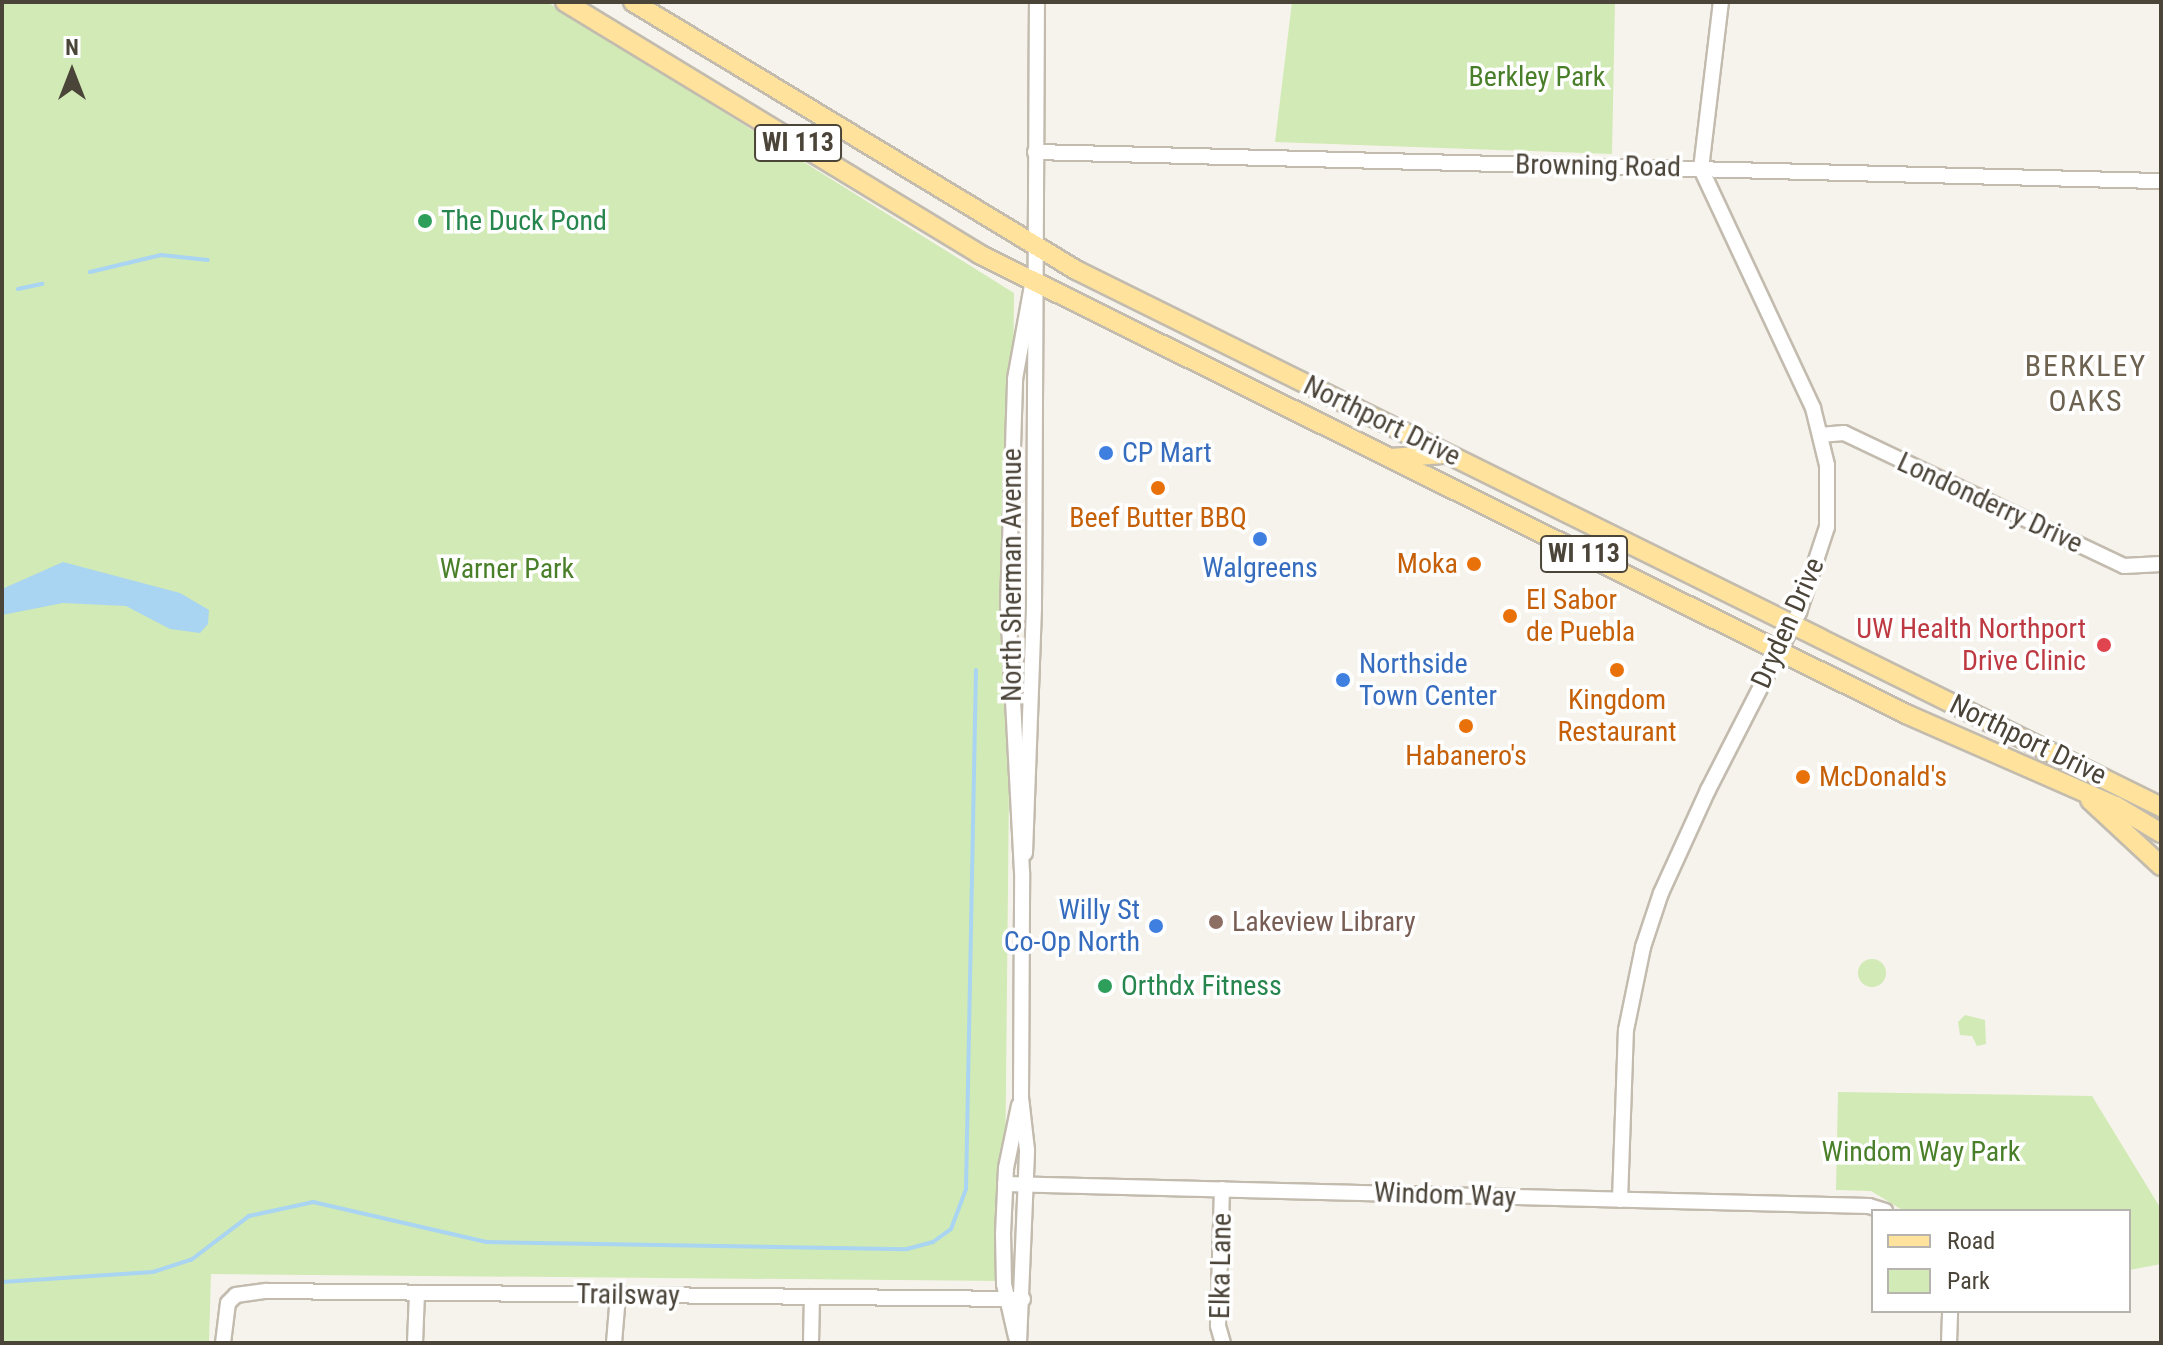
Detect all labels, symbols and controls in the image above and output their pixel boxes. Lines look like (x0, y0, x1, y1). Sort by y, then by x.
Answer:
north arrow (32, 32, 112, 112)
text: N (65, 35, 79, 60)
park label: Berkley Park (1469, 60, 1605, 94)
road number: WI 113 (754, 121, 842, 165)
street label: Browning Road (1515, 148, 1681, 184)
place label: The Duck Pond (441, 204, 607, 238)
marker: The Duck Pond (416, 212, 434, 230)
district label: BERKLEY OAKS (2025, 348, 2147, 418)
street label: Northport Drive (1298, 369, 1466, 473)
place label: CP Mart (1122, 436, 1212, 470)
marker: CP Mart (1097, 444, 1115, 462)
street label: Londonderry Drive (1892, 445, 2088, 561)
street label: North Sherman Avenue (995, 448, 1029, 702)
marker: Beef Butter BBQ (1149, 479, 1167, 497)
place label: Beef Butter BBQ (1069, 501, 1247, 535)
marker: Walgreens (1251, 530, 1269, 548)
road number: WI 113 (1540, 532, 1628, 576)
place label: Moka (1397, 547, 1458, 581)
place label: Walgreens (1202, 551, 1318, 585)
park label: Warner Park (440, 552, 574, 586)
street label: Dryden Drive (1744, 553, 1832, 693)
marker: Moka (1465, 555, 1483, 573)
place label: El Sabor de Puebla (1526, 583, 1635, 649)
marker: El Sabor de Puebla (1501, 607, 1519, 625)
place label: UW Health Northport Drive Clinic (1856, 612, 2086, 678)
marker: UW Health Northport Drive Clinic (2093, 634, 2115, 656)
place label: Northside Town Center (1359, 647, 1497, 713)
marker: Kingdom Restaurant (1608, 661, 1626, 679)
marker: Northside Town Center (1334, 671, 1352, 689)
place label: Kingdom Restaurant (1557, 683, 1677, 749)
street label: Northport Drive (1944, 688, 2112, 792)
marker: Habanero's (1457, 717, 1475, 735)
place label: Habanero's (1405, 739, 1527, 773)
place label: McDonald's (1819, 760, 1947, 794)
marker: McDonald's (1794, 768, 1812, 786)
place label: Willy St Co-Op North (1004, 893, 1140, 959)
place label: Lakeview Library (1232, 905, 1416, 939)
marker: Lakeview Library (1207, 913, 1225, 931)
marker: Willy St Co-Op North (1147, 917, 1165, 935)
place label: Orthdx Fitness (1121, 969, 1282, 1003)
marker: Orthdx Fitness (1096, 977, 1114, 995)
park label: Windom Way Park (1822, 1135, 2020, 1169)
street label: Windom Way (1373, 1176, 1517, 1214)
legend (1871, 1209, 2131, 1313)
street label: Elka Lane (1203, 1213, 1239, 1319)
text: Road (1947, 1227, 1995, 1255)
text: Park (1947, 1267, 1990, 1295)
street label: Trailsway (576, 1277, 680, 1313)

